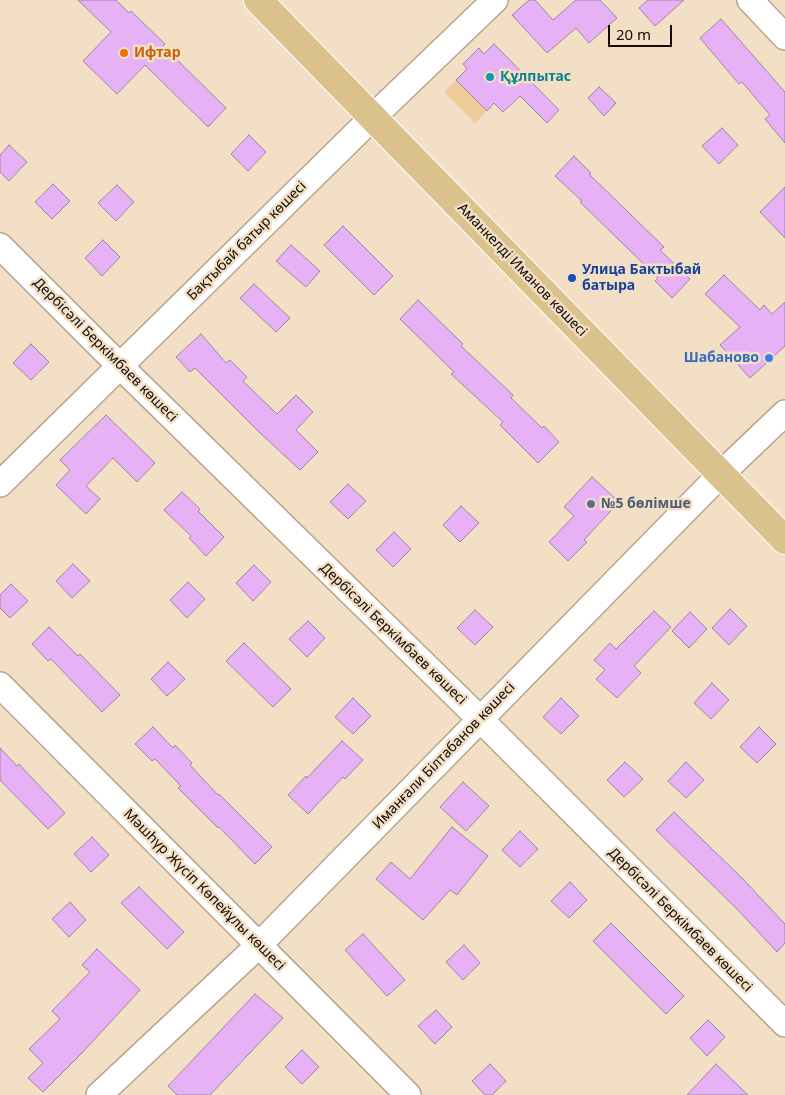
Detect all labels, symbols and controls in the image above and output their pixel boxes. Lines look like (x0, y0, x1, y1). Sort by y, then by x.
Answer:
scale bar (610, 15, 674, 47)
text: 20 m (616, 24, 651, 44)
place label: Ифтар (134, 45, 181, 61)
marker: Ифтар (118, 47, 130, 59)
place label: Құлпытас (500, 69, 571, 85)
marker: Құлпытас (484, 71, 496, 83)
street label: Бақтыбай батыр көшесі (184, 178, 310, 304)
street label: Аманкелді Иманов көшесі (454, 200, 590, 340)
place label: Улица Бактыбай батыра (582, 262, 701, 294)
marker: Улица Бактыбай батыра (566, 272, 578, 284)
street label: Дербісәлі Беркімбаев көшесі (29, 274, 181, 426)
place label: Шабаново (684, 350, 759, 366)
marker: Шабаново (763, 352, 775, 364)
place label: №5 бөлімше (601, 496, 691, 512)
marker: №5 бөлімше (585, 498, 597, 510)
street label: Дербісәлі Беркімбаев көшесі (316, 560, 470, 708)
street label: Иманғали Білтабанов көшесі (369, 679, 519, 833)
street label: Мәшһүр Жүсіп Көпейұлы көшесі (120, 806, 288, 974)
street label: Дербісәлі Беркімбаев көшесі (604, 844, 756, 996)

